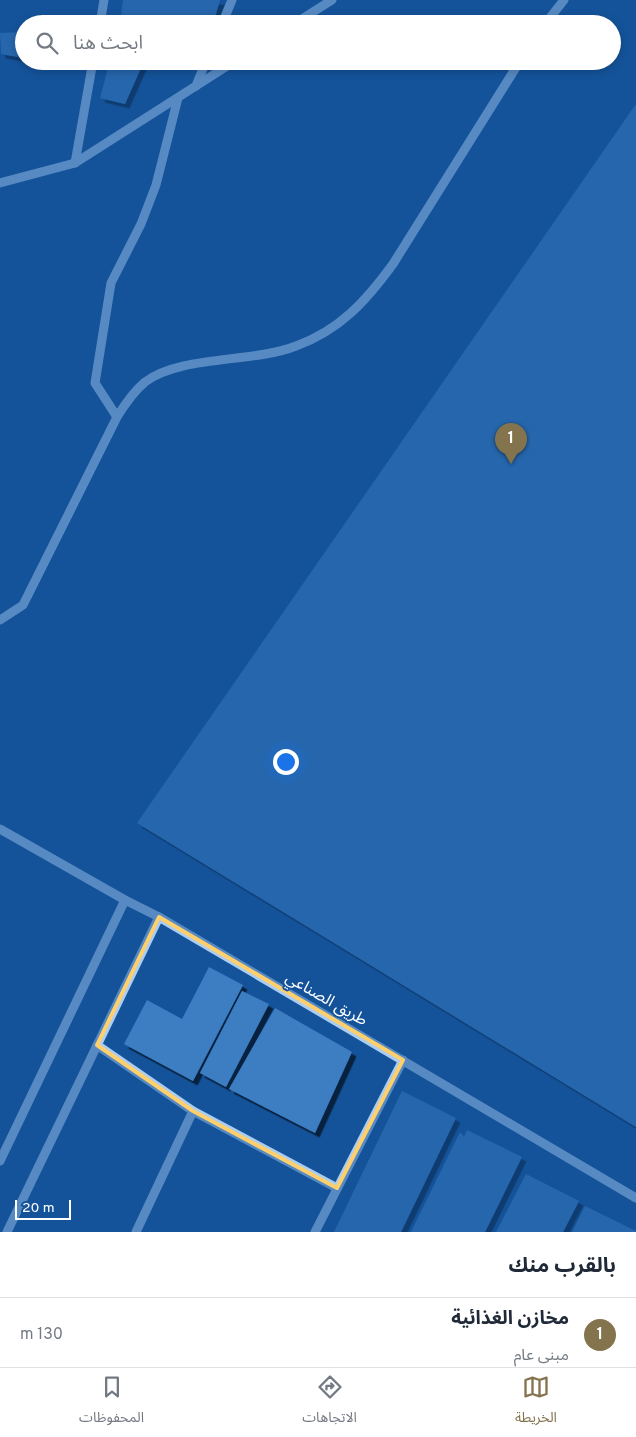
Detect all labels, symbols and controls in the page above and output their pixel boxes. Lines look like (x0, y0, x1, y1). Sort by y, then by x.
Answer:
search box (15, 15, 621, 70)
icon: search (33, 29, 61, 57)
text: ابحث هنا (73, 32, 143, 56)
pin: 1 (495, 423, 527, 464)
your location (273, 749, 299, 775)
street label: طريق الصناعي (281, 968, 371, 1032)
scale bar (15, 1197, 71, 1220)
text: 20 m (22, 1200, 55, 1217)
text: بالقرب منك (508, 1253, 616, 1280)
text: مخازن الغذائية (451, 1307, 569, 1331)
text: 130 m (20, 1325, 63, 1345)
text: 1 (597, 1325, 603, 1345)
text: مبنى عام (514, 1346, 569, 1366)
tab: المحفوظات (79, 1373, 144, 1432)
tab: الاتجاهات (302, 1373, 357, 1432)
tab: الخريطة (515, 1373, 557, 1432)

